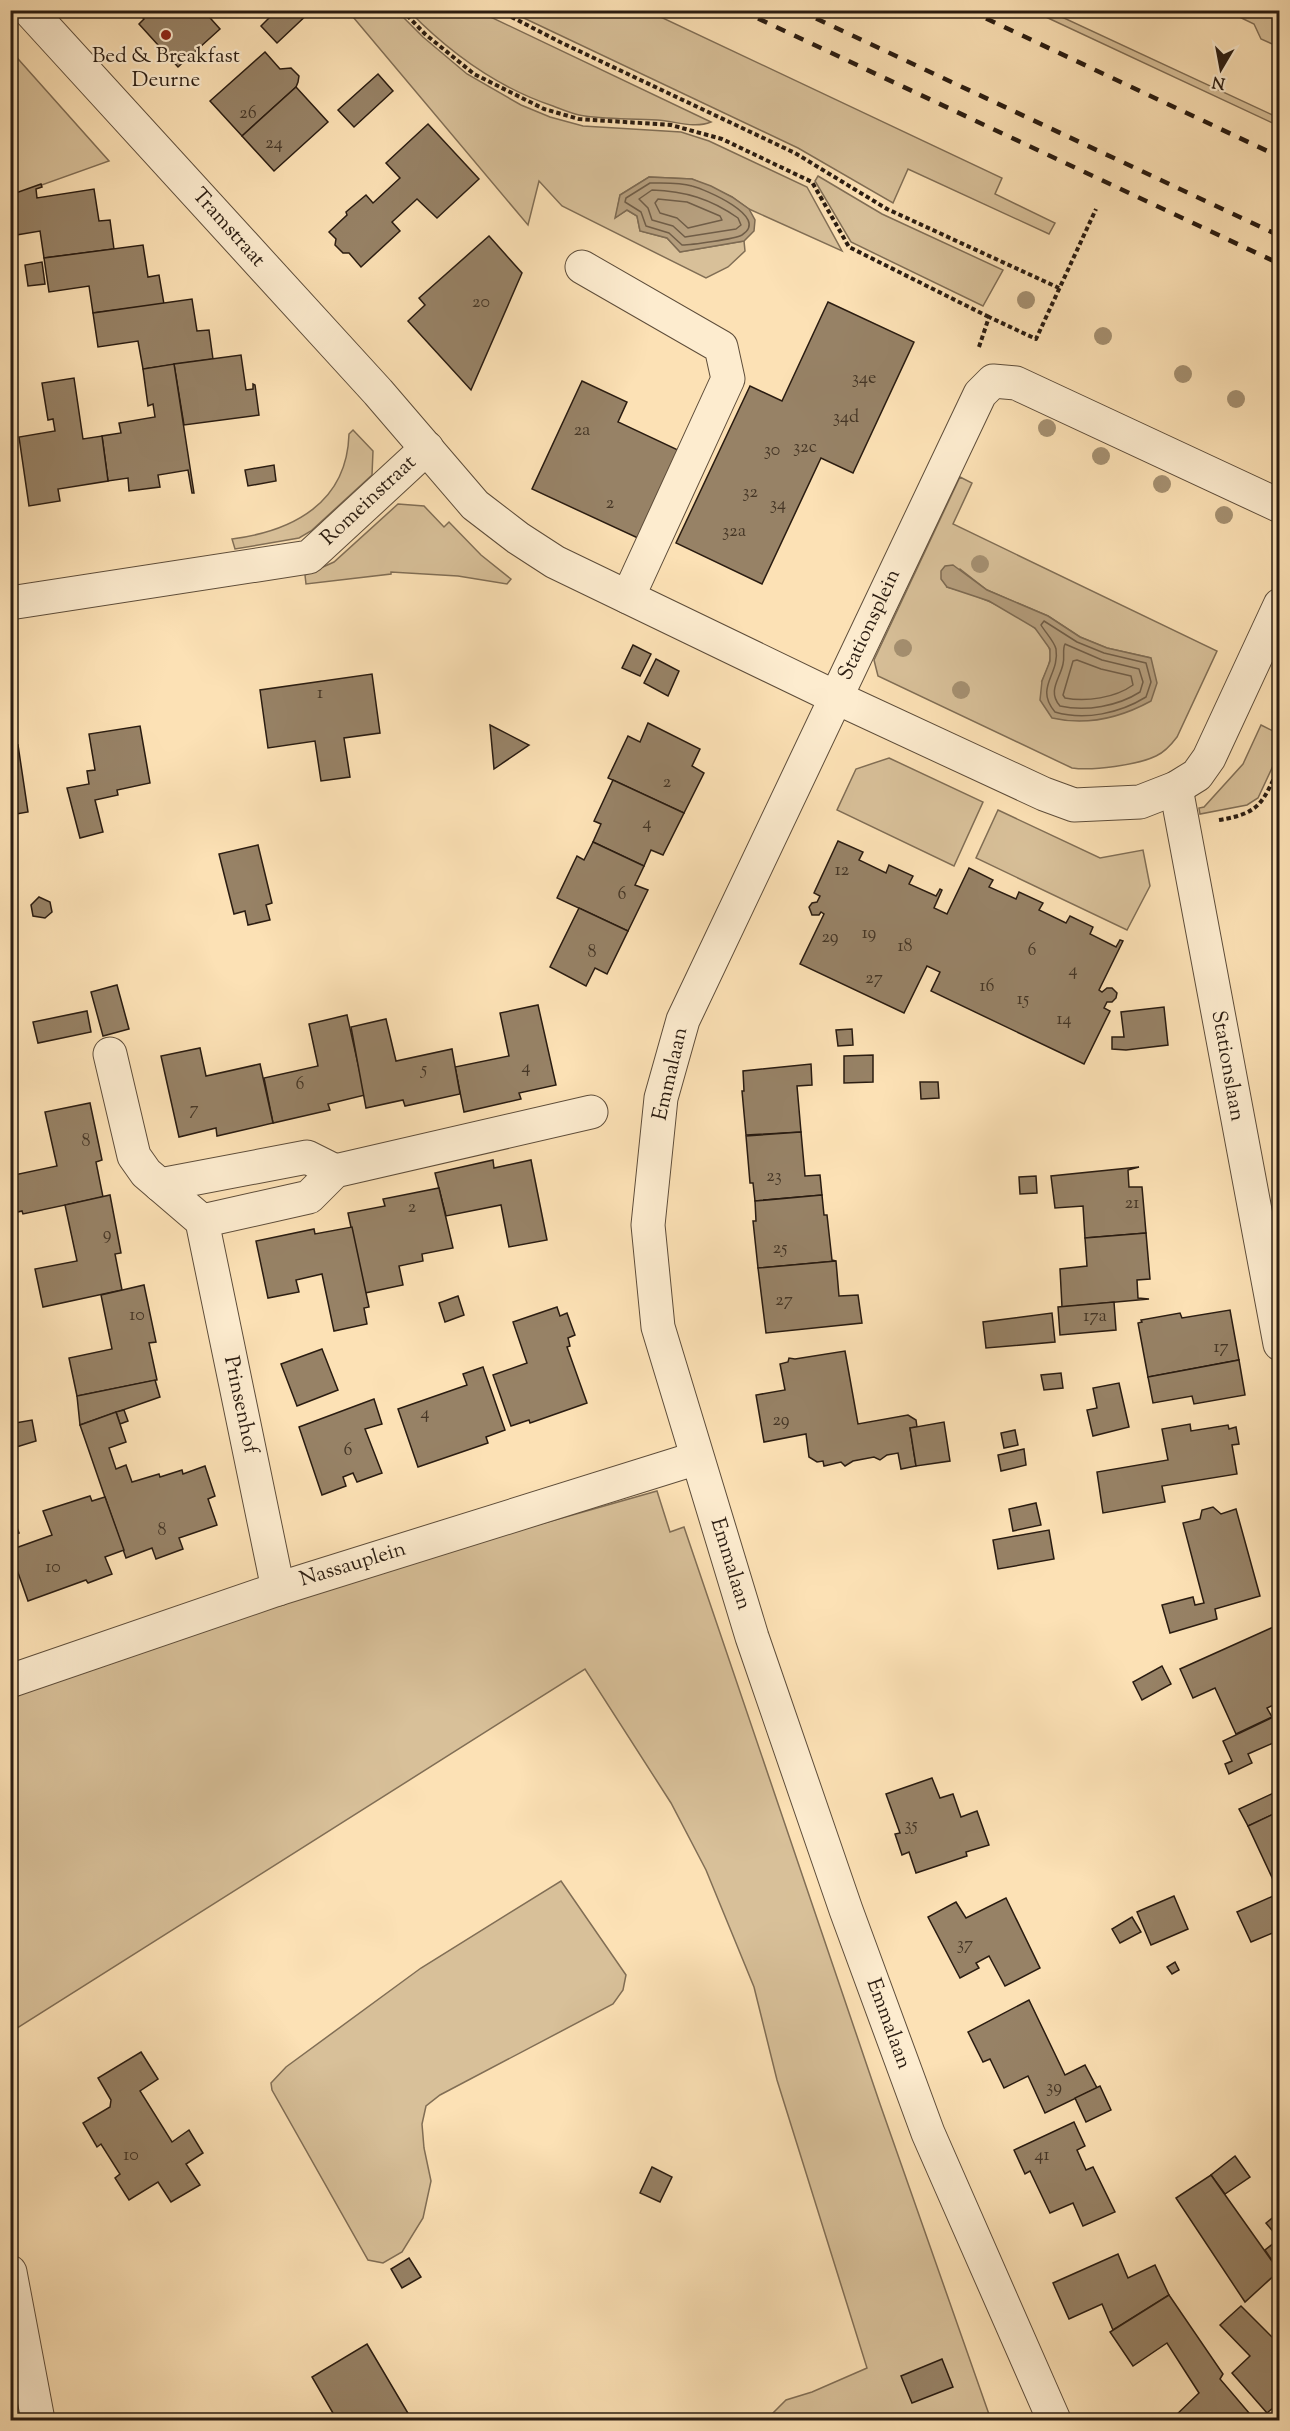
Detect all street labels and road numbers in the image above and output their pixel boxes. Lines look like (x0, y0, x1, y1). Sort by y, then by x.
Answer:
street label: Tramstraat (184, 182, 272, 274)
street label: Romeinstraat (315, 449, 423, 553)
street label: Stationsplein (831, 564, 909, 686)
street label: Stationslaan (1203, 1008, 1251, 1124)
street label: Emmalaan (646, 1024, 696, 1124)
street label: Prinsenhof (215, 1353, 265, 1458)
street label: Emmalaan (702, 1514, 758, 1614)
street label: Nassauplein (296, 1535, 410, 1595)
street label: Emmalaan (858, 1974, 918, 2074)

